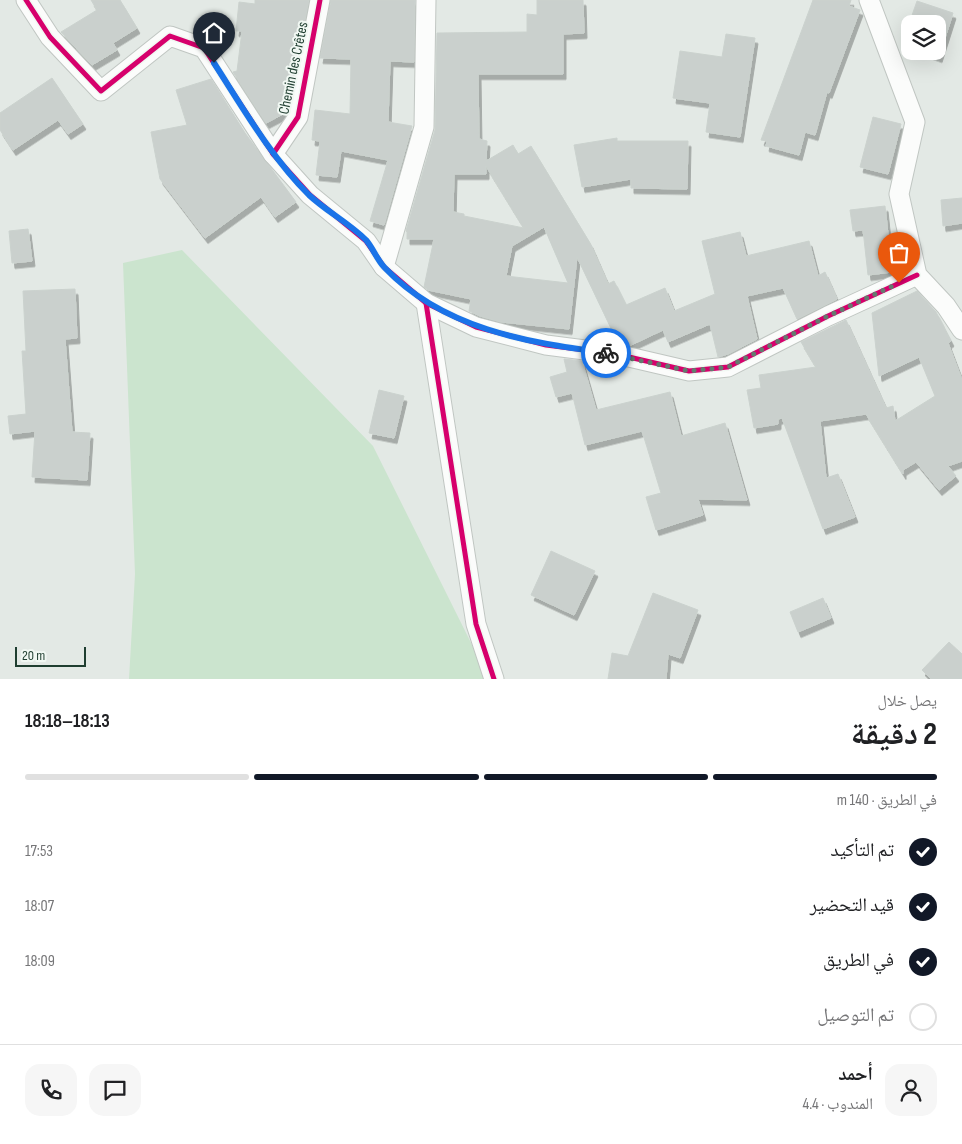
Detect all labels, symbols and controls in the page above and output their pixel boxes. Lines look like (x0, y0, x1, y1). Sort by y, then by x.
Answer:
pin (193, 12, 235, 63)
map controls (901, 15, 946, 60)
button: layers (901, 15, 946, 60)
icon: home (200, 19, 228, 47)
street label: Chemin des Crêtes (274, 20, 313, 116)
pin (878, 232, 920, 283)
icon: bag (885, 239, 913, 267)
courier (581, 328, 631, 378)
icon: bike (592, 339, 620, 367)
scale bar (15, 644, 86, 667)
text: 20 m (22, 647, 45, 664)
text: يصل خلال (878, 692, 937, 711)
text: 18:13–18:18 (25, 710, 110, 733)
text: 2 دقيقة (851, 715, 937, 754)
text: في الطريق · 140 m (837, 791, 937, 810)
icon: check (909, 838, 937, 866)
text: تم التأكيد (831, 839, 894, 862)
text: 17:53 (25, 842, 53, 861)
icon: check (909, 893, 937, 921)
text: قيد التحضير (810, 894, 894, 917)
text: 18:07 (25, 897, 54, 916)
icon: check (909, 948, 937, 976)
text: في الطريق (823, 949, 894, 972)
text: 18:09 (25, 952, 55, 971)
text: تم التوصيل (817, 1004, 894, 1027)
text: أحمد (838, 1063, 873, 1086)
button: phone (25, 1064, 77, 1116)
button: chat (89, 1064, 141, 1116)
button: person (885, 1064, 937, 1116)
text: المندوب · 4.4 (802, 1095, 873, 1114)

